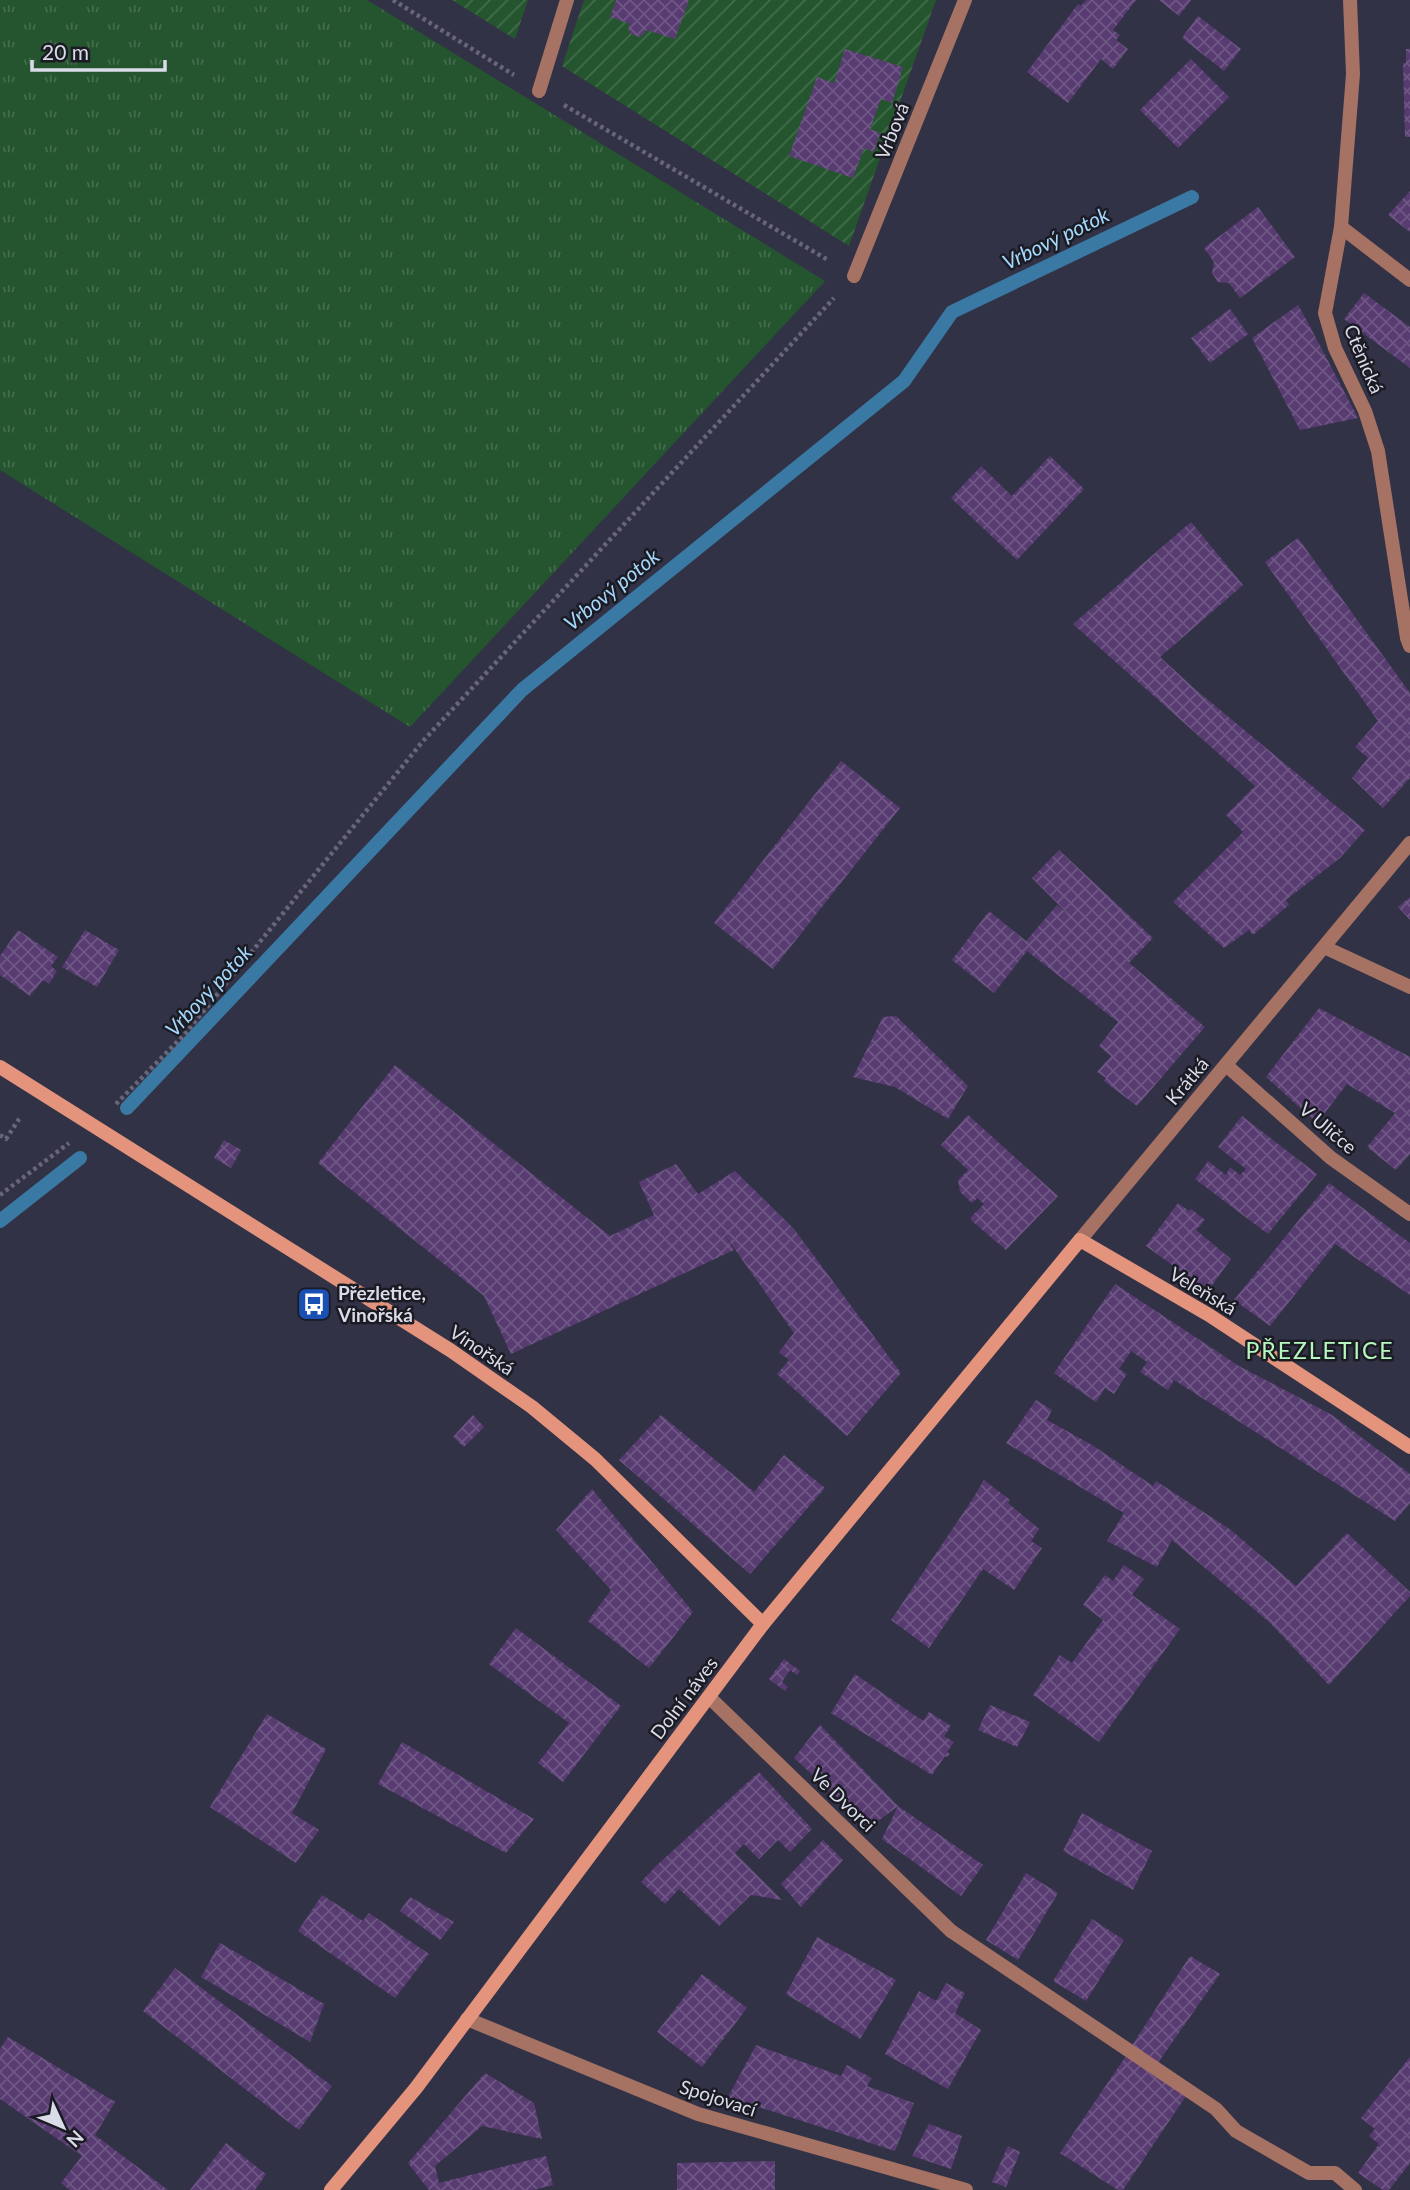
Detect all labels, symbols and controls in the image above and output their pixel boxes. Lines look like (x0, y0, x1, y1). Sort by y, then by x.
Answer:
scale bar (32, 28, 164, 72)
text: 20 m (42, 39, 89, 64)
street label: Vrbová (870, 99, 913, 162)
water label: Vrbový potok (998, 201, 1114, 274)
street label: Ctěnická (1340, 321, 1389, 397)
water label: Vrbový potok (558, 542, 665, 635)
water label: Vrbový potok (159, 938, 257, 1041)
street label: Krátká (1160, 1052, 1213, 1109)
street label: V Uličce (1295, 1097, 1362, 1158)
street label: Veleňská (1166, 1262, 1241, 1319)
place label: Přezletice, Vinořská (337, 1281, 426, 1326)
bus stop icon: Přezletice, Vinořská (295, 1285, 333, 1323)
street label: Vinořská (446, 1320, 519, 1380)
district label: PŘEZLETICE (1245, 1336, 1395, 1364)
street label: Dolní náves (645, 1652, 722, 1743)
street label: Ve Dvorci (806, 1763, 881, 1836)
street label: Spojovací (677, 2074, 761, 2121)
north arrow (28, 2092, 98, 2162)
text: N (62, 2126, 89, 2152)

